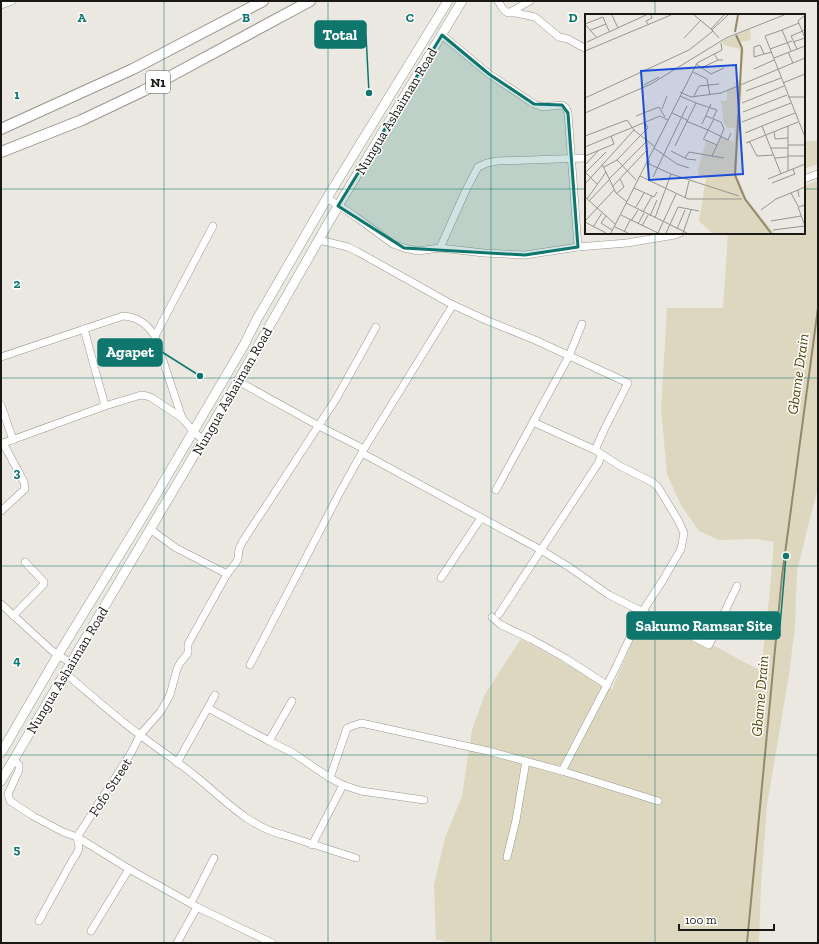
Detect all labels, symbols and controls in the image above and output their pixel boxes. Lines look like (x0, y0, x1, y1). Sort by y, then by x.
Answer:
text: A (78, 10, 87, 25)
text: B (242, 10, 250, 25)
text: C (406, 10, 414, 25)
text: D (568, 10, 578, 25)
inset map (585, 14, 805, 234)
callout: Total (315, 21, 366, 48)
text: Total (323, 26, 357, 44)
street label: Nungua Ashaiman Road (352, 45, 441, 178)
road number: N1 (146, 71, 170, 93)
text: 1 (14, 87, 20, 102)
text: 2 (14, 276, 21, 291)
street label: Nungua Ashaiman Road (189, 324, 276, 458)
water label: Gbame Drain (783, 332, 813, 416)
callout: Agapet (98, 339, 162, 366)
text: Agapet (106, 343, 155, 361)
text: 3 (14, 465, 21, 480)
street label: Nungua Ashaiman Road (23, 604, 112, 737)
callout: Sakumo Ramsar Site (627, 612, 780, 639)
text: Sakumo Ramsar Site (636, 617, 772, 635)
text: 4 (13, 653, 21, 668)
water label: Gbame Drain (747, 654, 773, 737)
street label: Fofo Street (85, 754, 136, 820)
text: 5 (14, 842, 21, 857)
scale bar (679, 906, 774, 932)
text: 100 m (685, 913, 717, 927)

